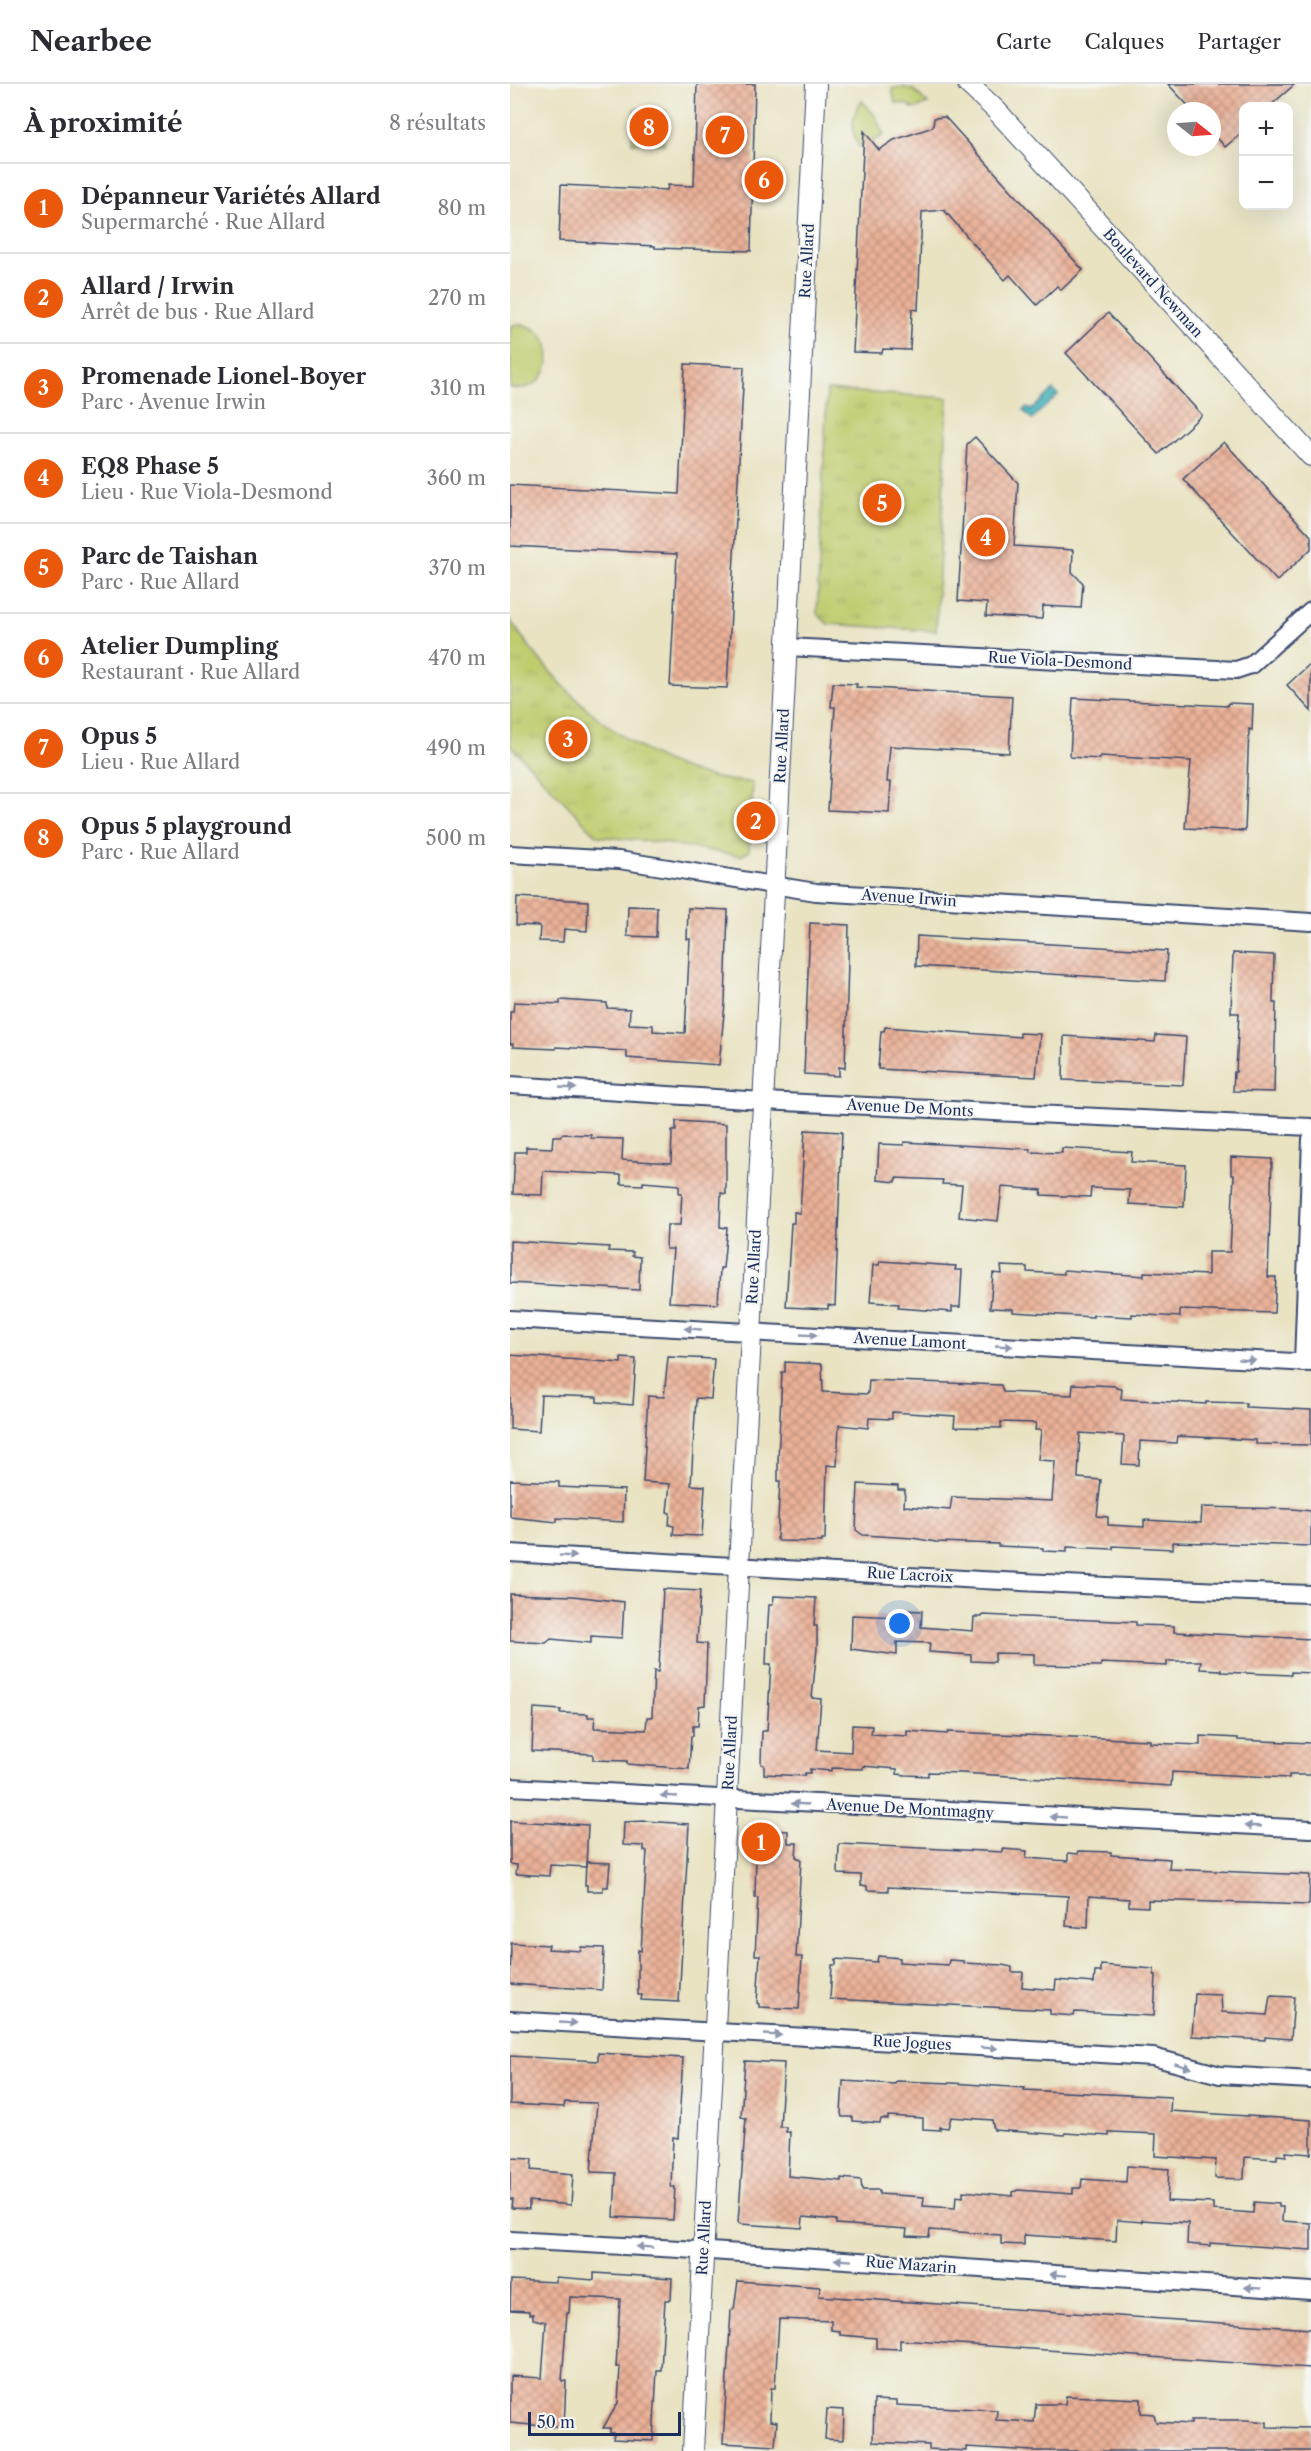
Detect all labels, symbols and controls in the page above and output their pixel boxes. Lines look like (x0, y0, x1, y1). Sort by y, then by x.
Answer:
text: Nearbee (30, 24, 152, 58)
text: Carte (996, 29, 1051, 54)
text: Calques (1084, 29, 1164, 54)
text: Partager (1197, 29, 1281, 54)
north arrow (1167, 102, 1221, 156)
map controls (1239, 102, 1293, 210)
button: + (1239, 102, 1293, 156)
pin: 8 (630, 104, 668, 150)
text: À proximité (24, 107, 183, 139)
text: 8 résultats (389, 111, 486, 135)
pin: 7 (706, 112, 744, 158)
button: − (1239, 156, 1293, 210)
pin: 6 (744, 158, 784, 202)
text: Dépanneur Variétés Allard (81, 183, 381, 210)
text: 1 (39, 196, 48, 220)
text: 80 m (438, 196, 486, 220)
text: Supermarché · Rue Allard (81, 210, 325, 234)
street label: Rue Allard (795, 223, 818, 299)
street label: Boulevard Newman (1099, 224, 1208, 342)
text: Allard / Irwin (81, 273, 234, 300)
text: 2 (38, 286, 49, 310)
text: 270 m (428, 286, 486, 310)
text: Arrêt de bus · Rue Allard (81, 300, 314, 324)
text: Promenade Lionel-Boyer (81, 363, 366, 390)
text: 3 (38, 376, 49, 400)
text: 310 m (430, 376, 486, 400)
text: Parc · Avenue Irwin (81, 390, 266, 414)
text: EQ8 Phase 5 (81, 453, 219, 480)
text: 4 (38, 466, 49, 490)
text: 360 m (427, 466, 486, 490)
text: Lieu · Rue Viola-Desmond (81, 480, 333, 504)
pin: 5 (862, 480, 902, 526)
pin: 4 (966, 514, 1006, 560)
text: Parc de Taishan (81, 543, 258, 570)
text: 5 (38, 556, 49, 580)
text: 370 m (429, 556, 486, 580)
text: Parc · Rue Allard (81, 570, 240, 594)
text: Atelier Dumpling (81, 633, 278, 660)
text: 6 (38, 646, 49, 670)
text: 470 m (428, 646, 486, 670)
street label: Rue Viola-Desmond (987, 647, 1133, 674)
text: Restaurant · Rue Allard (81, 660, 300, 684)
street label: Rue Allard (770, 708, 793, 784)
pin: 3 (548, 716, 588, 762)
text: Opus 5 (81, 723, 157, 750)
text: 7 (38, 736, 49, 760)
text: 490 m (426, 736, 486, 760)
text: Lieu · Rue Allard (81, 750, 240, 774)
pin: 2 (736, 798, 776, 844)
text: Opus 5 playground (81, 813, 292, 840)
text: 8 (37, 826, 50, 850)
text: 500 m (426, 826, 486, 850)
text: Parc · Rue Allard (81, 840, 240, 864)
street label: Avenue Irwin (860, 885, 958, 910)
one-way arrow (559, 1084, 578, 1093)
street label: Avenue De Monts (845, 1095, 974, 1120)
street label: Rue Allard (742, 1229, 765, 1305)
one-way arrow (683, 1324, 702, 1333)
street label: Avenue Lamont (852, 1328, 968, 1353)
one-way arrow (800, 1331, 819, 1340)
one-way arrow (995, 1342, 1014, 1351)
one-way arrow (1238, 1355, 1257, 1364)
one-way arrow (559, 1552, 578, 1561)
street label: Rue Lacroix (866, 1563, 954, 1586)
your location (885, 1609, 914, 1638)
street label: Rue Allard (718, 1715, 741, 1791)
one-way arrow (660, 1792, 679, 1801)
street label: Avenue De Montmagny (825, 1795, 995, 1822)
one-way arrow (791, 1799, 810, 1808)
one-way arrow (1048, 1812, 1067, 1822)
pin: 1 (742, 1820, 780, 1864)
one-way arrow (1243, 1822, 1262, 1831)
one-way arrow (559, 2019, 578, 2028)
one-way arrow (764, 2031, 783, 2040)
street label: Rue Jogues (872, 2031, 952, 2054)
one-way arrow (980, 2043, 999, 2053)
one-way arrow (1174, 2062, 1192, 2071)
street label: Rue Allard (692, 2200, 715, 2276)
one-way arrow (636, 2243, 655, 2252)
street label: Rue Mazarin (865, 2252, 958, 2277)
one-way arrow (833, 2255, 852, 2265)
one-way arrow (1049, 2270, 1068, 2279)
one-way arrow (1243, 2283, 1262, 2292)
scale bar (528, 2409, 681, 2436)
text: 50 m (537, 2412, 575, 2432)

